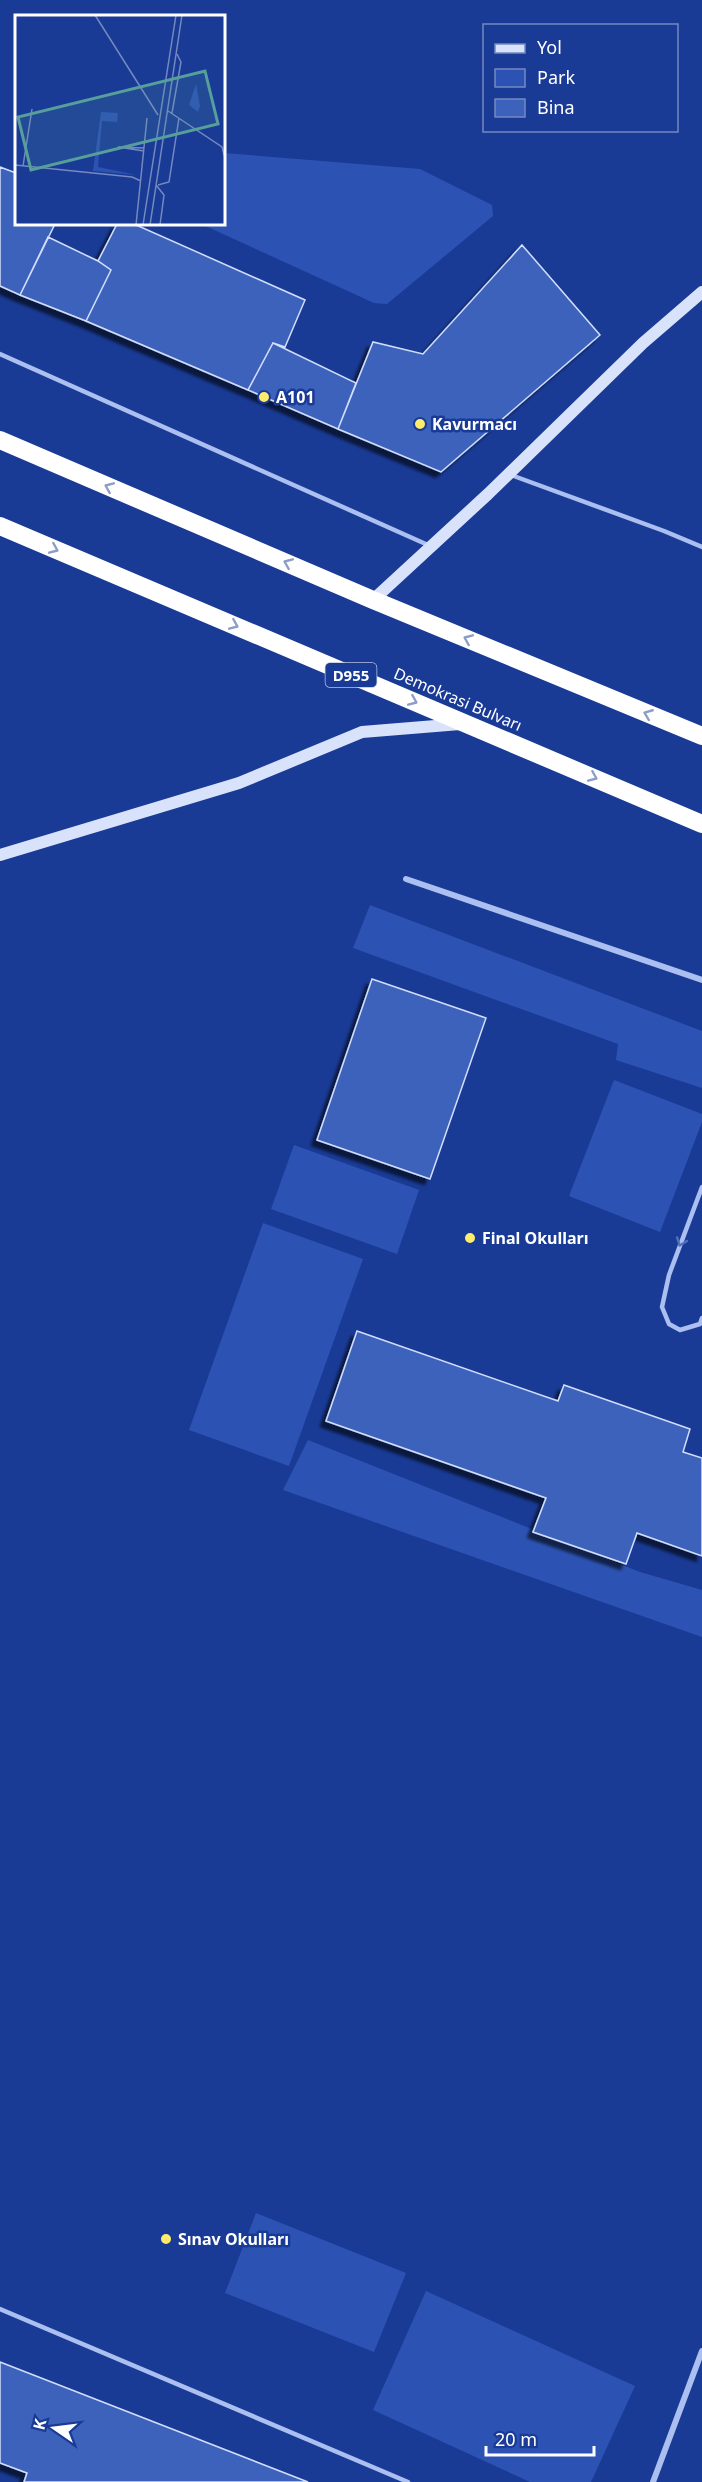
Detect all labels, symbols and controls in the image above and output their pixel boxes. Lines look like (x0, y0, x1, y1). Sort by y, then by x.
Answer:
inset map (15, 15, 225, 225)
legend (483, 24, 678, 132)
text: Yol (537, 35, 562, 59)
text: Park (537, 65, 575, 89)
text: Bina (537, 95, 575, 119)
place label: A101 (276, 386, 315, 408)
marker: A101 (257, 390, 271, 404)
place label: Kavurmacı (432, 413, 517, 435)
marker: Kavurmacı (413, 417, 427, 431)
one-way arrow (104, 482, 115, 494)
one-way arrow (48, 542, 59, 554)
one-way arrow (283, 558, 294, 570)
one-way arrow (227, 618, 238, 630)
one-way arrow (463, 634, 474, 646)
street label: Demokrasi Bulvarı (390, 662, 526, 736)
road number: D955 (326, 663, 376, 687)
one-way arrow (407, 694, 418, 706)
one-way arrow (643, 709, 654, 721)
one-way arrow (586, 770, 597, 782)
place label: Final Okulları (482, 1227, 589, 1249)
marker: Final Okulları (463, 1231, 477, 1245)
one-way arrow (676, 1236, 689, 1247)
place label: Sınav Okulları (178, 2228, 289, 2250)
marker: Sınav Okulları (159, 2232, 173, 2246)
north arrow (24, 2398, 84, 2458)
text: K (27, 2416, 51, 2432)
scale bar (486, 2419, 594, 2457)
text: 20 m (495, 2427, 537, 2451)

